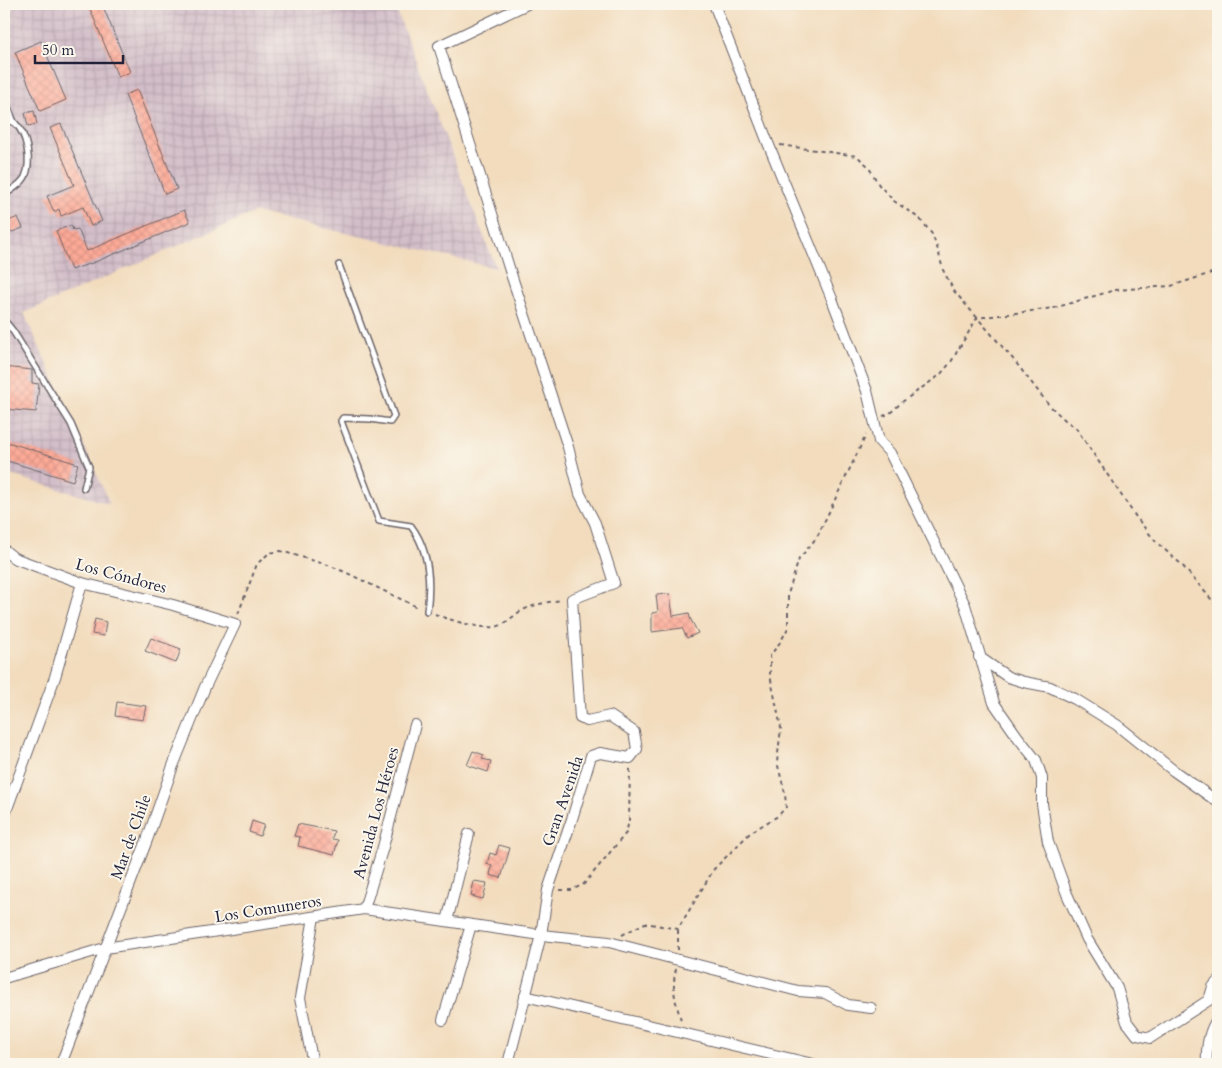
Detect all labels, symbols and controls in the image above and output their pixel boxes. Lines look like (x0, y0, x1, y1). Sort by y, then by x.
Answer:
scale bar (35, 32, 122, 64)
text: 50 m (42, 40, 74, 60)
street label: Los Cóndores (73, 553, 169, 599)
street label: Avenida Los Héroes (348, 745, 404, 881)
street label: Gran Avenida (537, 753, 589, 849)
street label: Mar de Chile (105, 791, 157, 883)
street label: Los Comuneros (213, 890, 323, 928)

